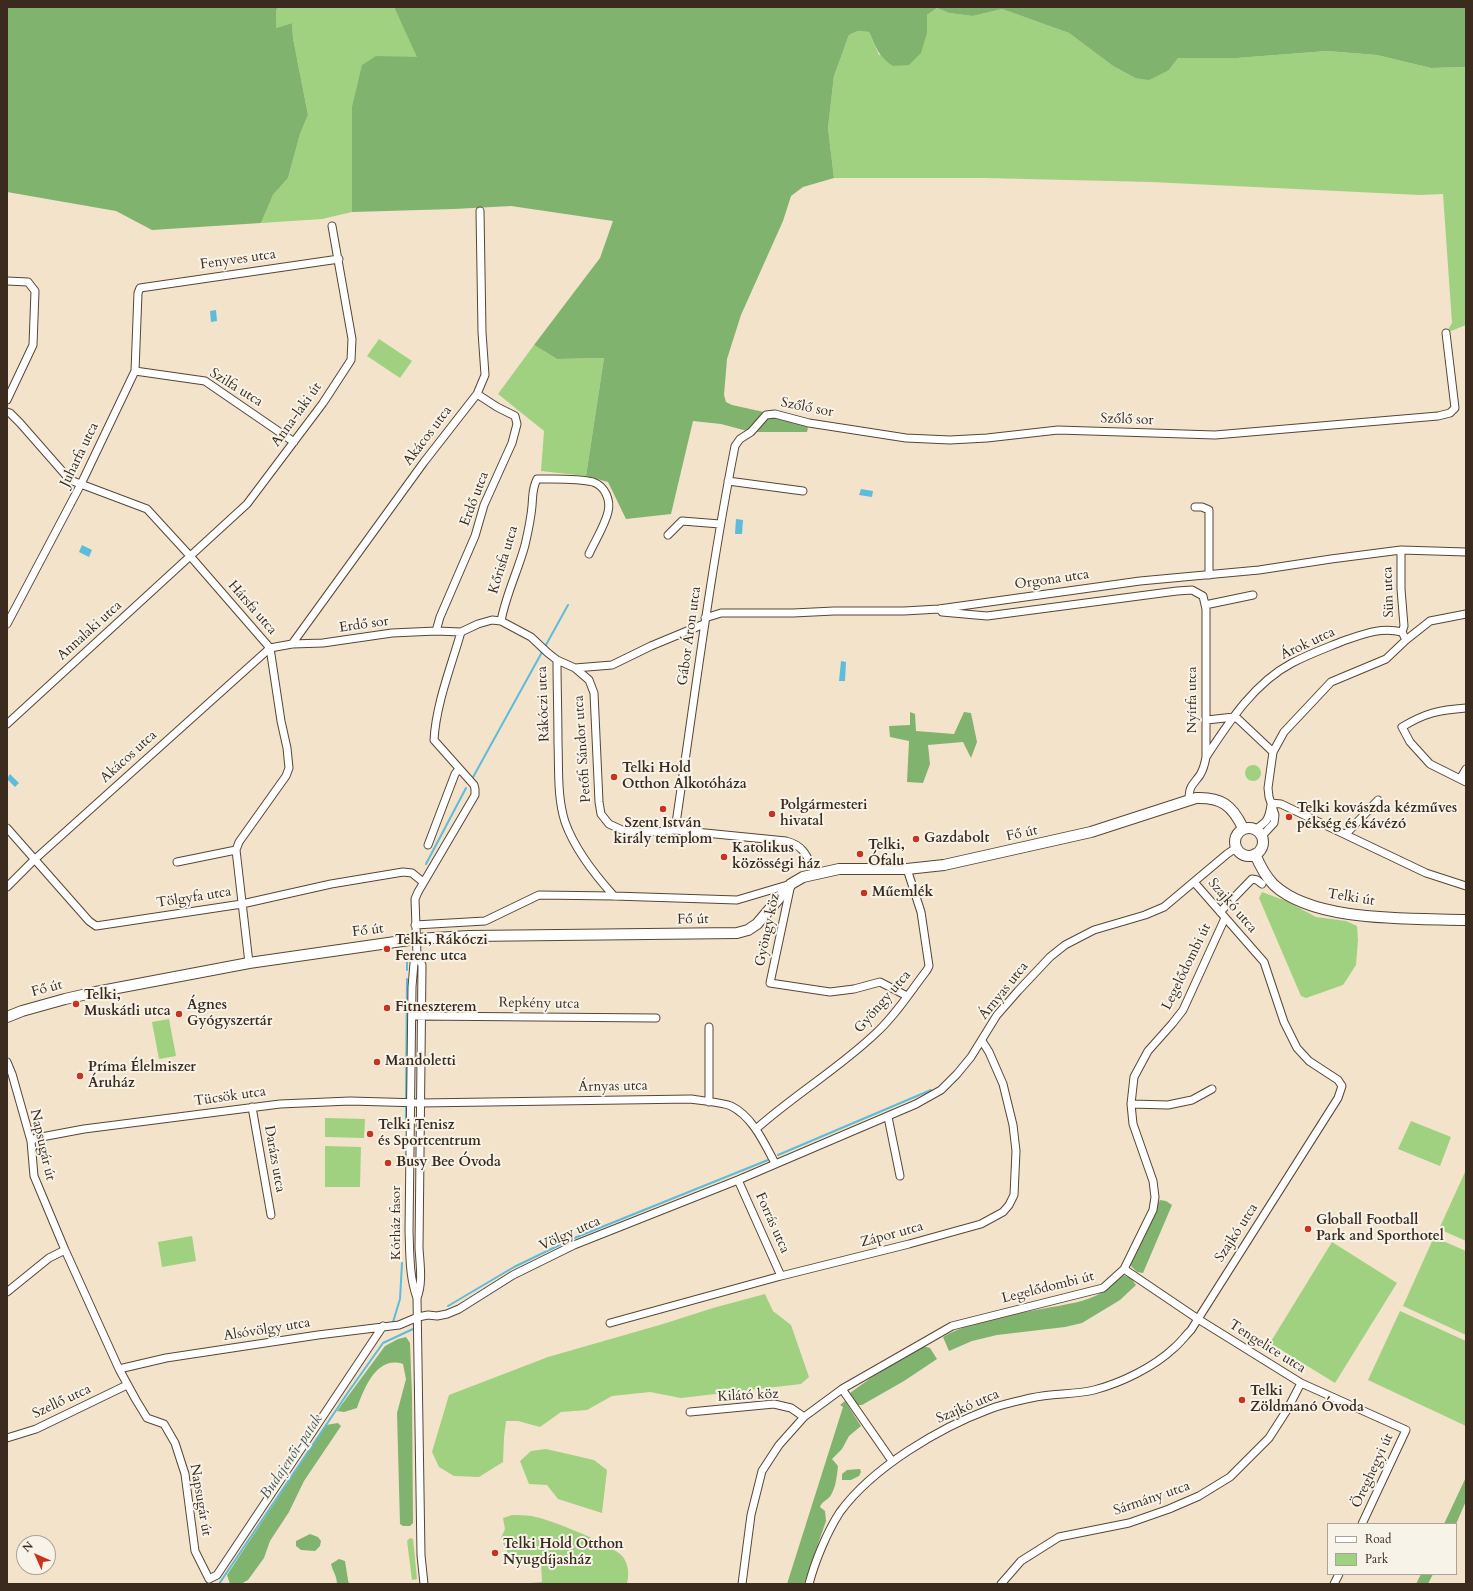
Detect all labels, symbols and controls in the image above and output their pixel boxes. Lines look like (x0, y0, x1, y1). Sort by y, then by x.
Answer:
street label: Fenyves utca (199, 246, 277, 274)
street label: Szilfa utca (206, 365, 266, 411)
street label: Anna-laki út (268, 380, 326, 450)
street label: Szőlő sor (779, 395, 835, 421)
street label: Akácos utca (400, 403, 456, 469)
street label: Szőlő sor (1100, 411, 1154, 429)
street label: Juharfa utca (57, 420, 103, 490)
street label: Erdő utca (457, 469, 493, 529)
street label: Kőrisfa utca (486, 524, 522, 596)
street label: Orgona utca (1014, 566, 1090, 594)
street label: Sün utca (1380, 566, 1398, 618)
street label: Hársfa utca (224, 578, 280, 638)
street label: Gábor Áron utca (675, 585, 705, 687)
street label: Annalaki utca (54, 598, 126, 664)
street label: Erdő sor (338, 613, 390, 637)
street label: Árok utca (1278, 624, 1338, 664)
street label: Rákóczi utca (534, 666, 554, 742)
street label: Nyírfa utca (1185, 667, 1201, 733)
street label: Petőfi Sándor utca (571, 695, 595, 803)
street label: Akácos utca (97, 727, 161, 787)
place label: Telki Hold Otthon Alkotóháza (622, 761, 747, 794)
marker: Telki Hold Otthon Alkotóháza (609, 772, 619, 782)
place label: Polgármesteri hivatal (780, 798, 867, 830)
place label: Telki kovászda kézműves pékség és kávézó (1297, 801, 1457, 834)
marker: Szent István király templom (658, 804, 668, 814)
marker: Polgármesteri hivatal (767, 809, 777, 819)
marker: Telki kovászda kézműves pékség és kávézó (1284, 812, 1294, 822)
place label: Szent István király templom (614, 816, 712, 848)
street label: Fő út (1005, 823, 1039, 845)
place label: Gazdabolt (924, 831, 989, 847)
marker: Gazdabolt (911, 834, 921, 844)
place label: Telki, Ófalu (868, 838, 905, 870)
place label: Katolikus közösségi ház (732, 841, 820, 874)
marker: Telki, Ófalu (855, 849, 865, 859)
marker: Katolikus közösségi ház (719, 852, 729, 862)
street label: Szajkó utca (1204, 875, 1260, 937)
street label: Tölgyfa utca (156, 884, 232, 912)
place label: Műemlék (872, 885, 933, 901)
street label: Telki út (1326, 886, 1376, 910)
marker: Műemlék (859, 888, 869, 898)
street label: Gyöngy köz (752, 892, 784, 968)
street label: Fő út (677, 911, 709, 929)
street label: Fő út (351, 921, 385, 941)
street label: Legelődombi út (1159, 921, 1215, 1013)
place label: Telki, Rákóczi Ferenc utca (395, 933, 488, 966)
marker: Telki, Rákóczi Ferenc utca (382, 944, 392, 954)
street label: Árnyas utca (976, 959, 1032, 1023)
street label: Gyöngy utca (851, 967, 915, 1037)
street label: Fő út (30, 977, 64, 1001)
place label: Telki, Muskátli utca (84, 988, 171, 1020)
street label: Repkény utca (498, 995, 580, 1013)
place label: Ágnes Gyógyszertár (187, 998, 272, 1030)
marker: Telki, Muskátli utca (71, 999, 81, 1009)
place label: Fitneszterem (395, 1000, 477, 1016)
marker: Fitneszterem (382, 1003, 392, 1013)
marker: Ágnes Gyógyszertár (174, 1009, 184, 1019)
place label: Mandoletti (385, 1054, 456, 1070)
marker: Mandoletti (372, 1057, 382, 1067)
place label: Príma Élelmiszer Áruház (88, 1060, 196, 1092)
marker: Príma Élelmiszer Áruház (75, 1071, 85, 1081)
street label: Árnyas utca (578, 1078, 648, 1096)
street label: Tücsök utca (193, 1084, 267, 1110)
street label: Napsugár út (26, 1108, 58, 1182)
place label: Telki Tenisz és Sportcentrum (378, 1118, 481, 1150)
street label: Darázs utca (260, 1124, 288, 1194)
marker: Telki Tenisz és Sportcentrum (365, 1129, 375, 1139)
place label: Busy Bee Óvoda (396, 1155, 501, 1171)
marker: Busy Bee Óvoda (383, 1158, 393, 1168)
street label: Kórház fasor (389, 1186, 405, 1260)
street label: Forrás utca (751, 1190, 793, 1256)
street label: Szajkó utca (1212, 1200, 1262, 1266)
street label: Völgy utca (537, 1213, 603, 1255)
place label: Globall Football Park and Sporthotel (1316, 1213, 1444, 1246)
street label: Zápor utca (859, 1219, 925, 1251)
marker: Globall Football Park and Sporthotel (1303, 1224, 1313, 1234)
street label: Legelődombi út (1000, 1268, 1096, 1308)
street label: Alsóvölgy utca (222, 1315, 312, 1345)
street label: Tengelice utca (1226, 1317, 1308, 1377)
street label: Szellő utca (30, 1381, 94, 1423)
place label: Telki Zöldmanó Óvoda (1250, 1384, 1364, 1416)
street label: Kilátó köz (717, 1386, 779, 1406)
street label: Szajkó utca (934, 1386, 1002, 1428)
marker: Telki Zöldmanó Óvoda (1237, 1395, 1247, 1405)
water label: Budajenői-patak (257, 1411, 327, 1503)
street label: Öreghegyi út (1348, 1431, 1398, 1511)
street label: Napsugár út (185, 1463, 215, 1537)
street label: Sármány utca (1112, 1478, 1192, 1520)
legend (1327, 1523, 1457, 1575)
text: Road (1365, 1531, 1391, 1547)
north arrow (16, 1535, 56, 1575)
place label: Telki Hold Otthon Nyugdíjasház (503, 1537, 623, 1570)
text: N (19, 1538, 37, 1556)
marker: Telki Hold Otthon Nyugdíjasház (490, 1548, 500, 1558)
text: Park (1365, 1551, 1388, 1567)

